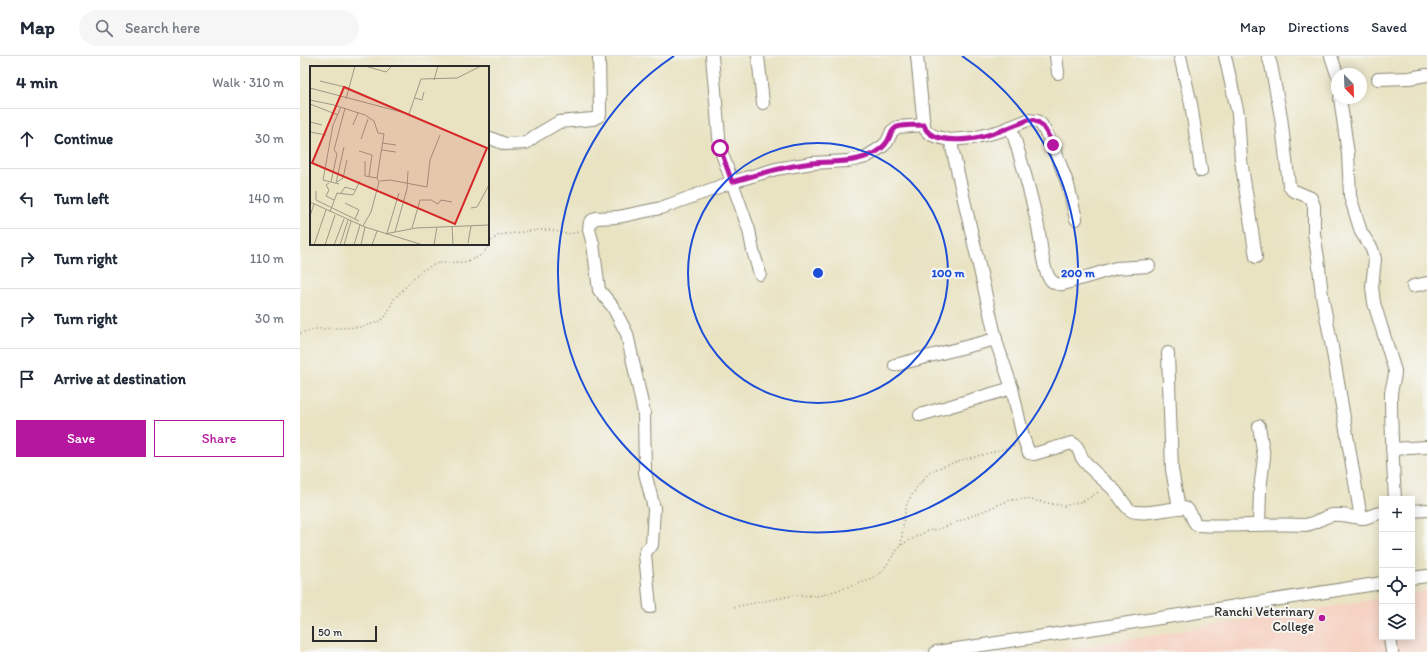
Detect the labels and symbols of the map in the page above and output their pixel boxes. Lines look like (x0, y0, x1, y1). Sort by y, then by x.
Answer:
inset map (310, 66, 489, 245)
north arrow (1331, 68, 1367, 104)
route end (1044, 136, 1062, 154)
route start (711, 139, 729, 157)
centre of rings (811, 266, 825, 280)
text: 100 m (931, 266, 965, 280)
text: 200 m (1061, 266, 1096, 280)
place label: Ranchi Veterinary College (1214, 604, 1314, 634)
marker: Ranchi Veterinary College (1317, 613, 1327, 623)
scale bar (312, 624, 377, 643)

